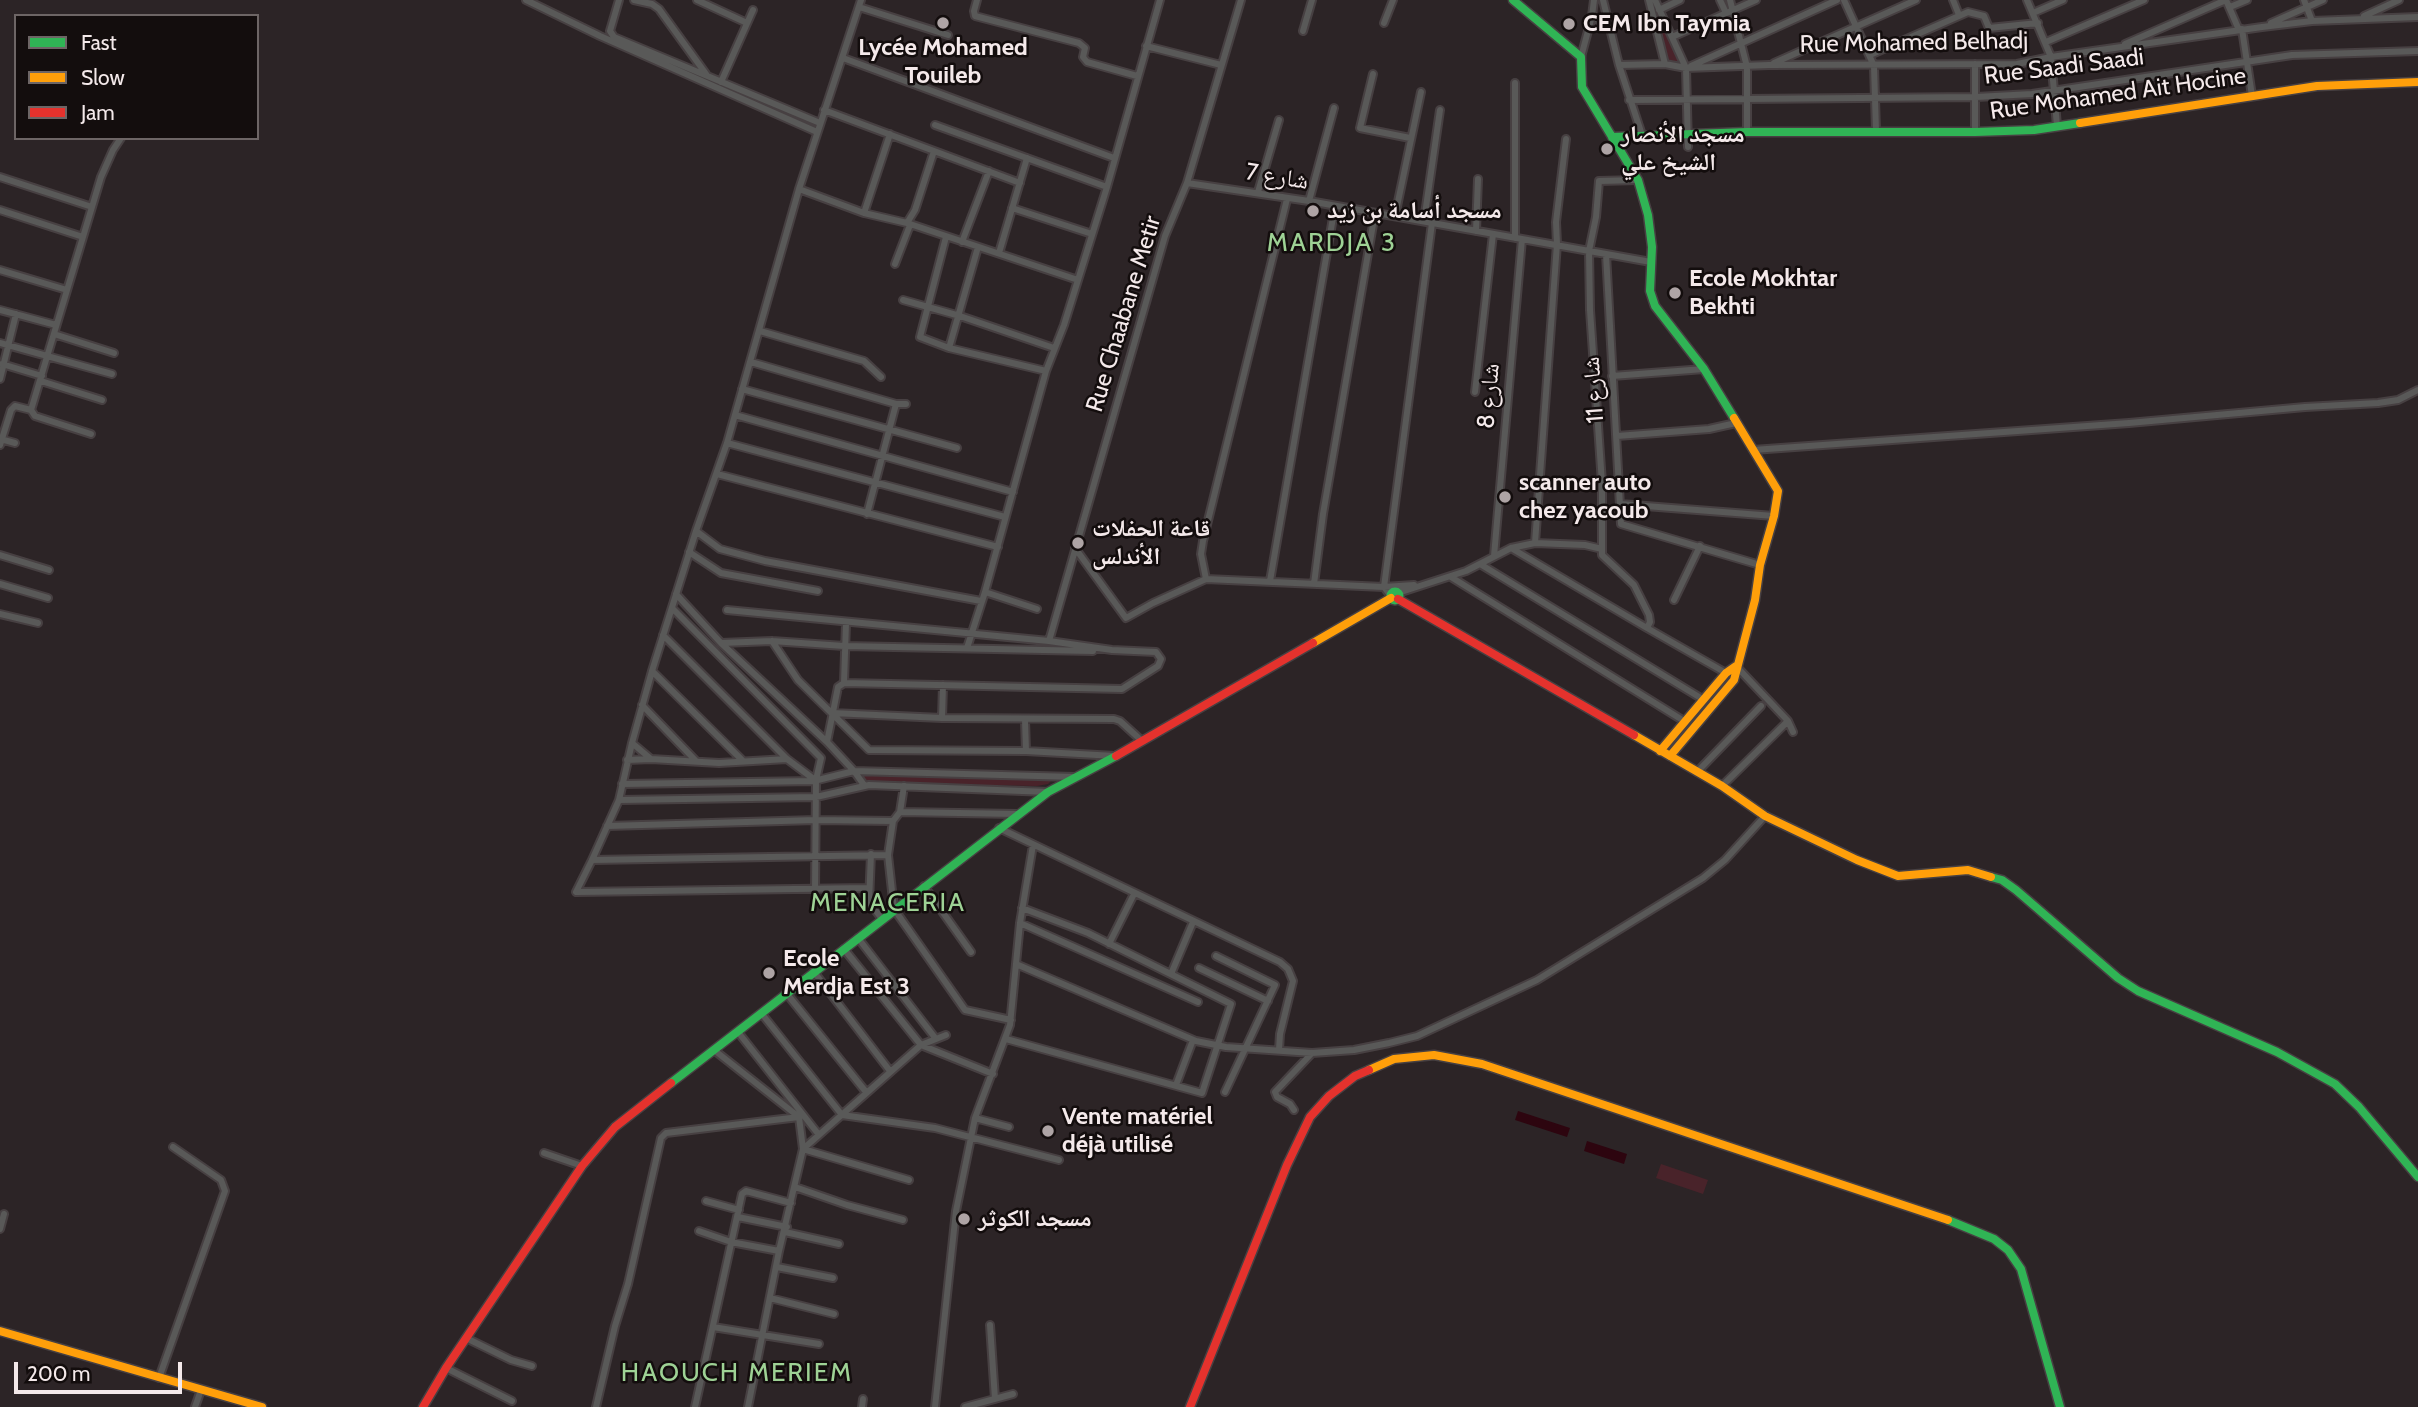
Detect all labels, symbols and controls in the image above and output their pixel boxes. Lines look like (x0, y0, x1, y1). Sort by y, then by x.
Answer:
place label: CEM Ibn Taymia (1583, 10, 1750, 38)
legend (14, 14, 259, 140)
marker: Lycée Mohamed Touileb (935, 15, 951, 31)
marker: CEM Ibn Taymia (1561, 16, 1577, 32)
street label: Rue Mohamed Belhadj (1799, 27, 2029, 59)
text: Fast (81, 30, 117, 55)
place label: Lycée Mohamed Touileb (858, 34, 1028, 90)
street label: Rue Saadi Saadi (1982, 43, 2146, 91)
street label: Rue Mohamed Ait Hocine (1988, 62, 2248, 126)
text: Slow (81, 65, 125, 90)
text: Jam (81, 100, 115, 125)
place label: مسجد الأنصار الشيخ علي (1621, 121, 1745, 177)
marker: مسجد الأنصار الشيخ علي (1599, 141, 1615, 157)
street label: شارع 7 (1244, 158, 1310, 196)
place label: مسجد أسامة بن زيد (1327, 197, 1502, 225)
marker: مسجد أسامة بن زيد (1305, 203, 1321, 219)
street label: Rue Chaabane Metir (1080, 212, 1168, 416)
district label: MARDJA 3 (1268, 227, 1396, 259)
place label: Ecole Mokhtar Bekhti (1689, 265, 1837, 321)
marker: Ecole Mokhtar Bekhti (1667, 285, 1683, 301)
street label: شارع 11 (1577, 356, 1611, 424)
street label: شارع 8 (1472, 362, 1506, 430)
place label: scanner auto chez yacoub (1519, 469, 1651, 525)
marker: scanner auto chez yacoub (1497, 489, 1513, 505)
place label: قاعة الحفلات الأندلس (1092, 515, 1210, 571)
marker: قاعة الحفلات الأندلس (1070, 535, 1086, 551)
district label: MENACERIA (811, 887, 965, 919)
place label: Ecole Merdja Est 3 (783, 945, 910, 1001)
marker: Ecole Merdja Est 3 (761, 965, 777, 981)
place label: Vente matériel déjà utilisé (1062, 1103, 1213, 1159)
marker: Vente matériel déjà utilisé (1040, 1123, 1056, 1139)
place label: مسجد الكوثر (978, 1205, 1092, 1233)
marker: مسجد الكوثر (956, 1211, 972, 1227)
scale bar (18, 1348, 186, 1392)
district label: HAOUCH MERIEM (622, 1357, 852, 1389)
text: 200 m (27, 1361, 90, 1386)

